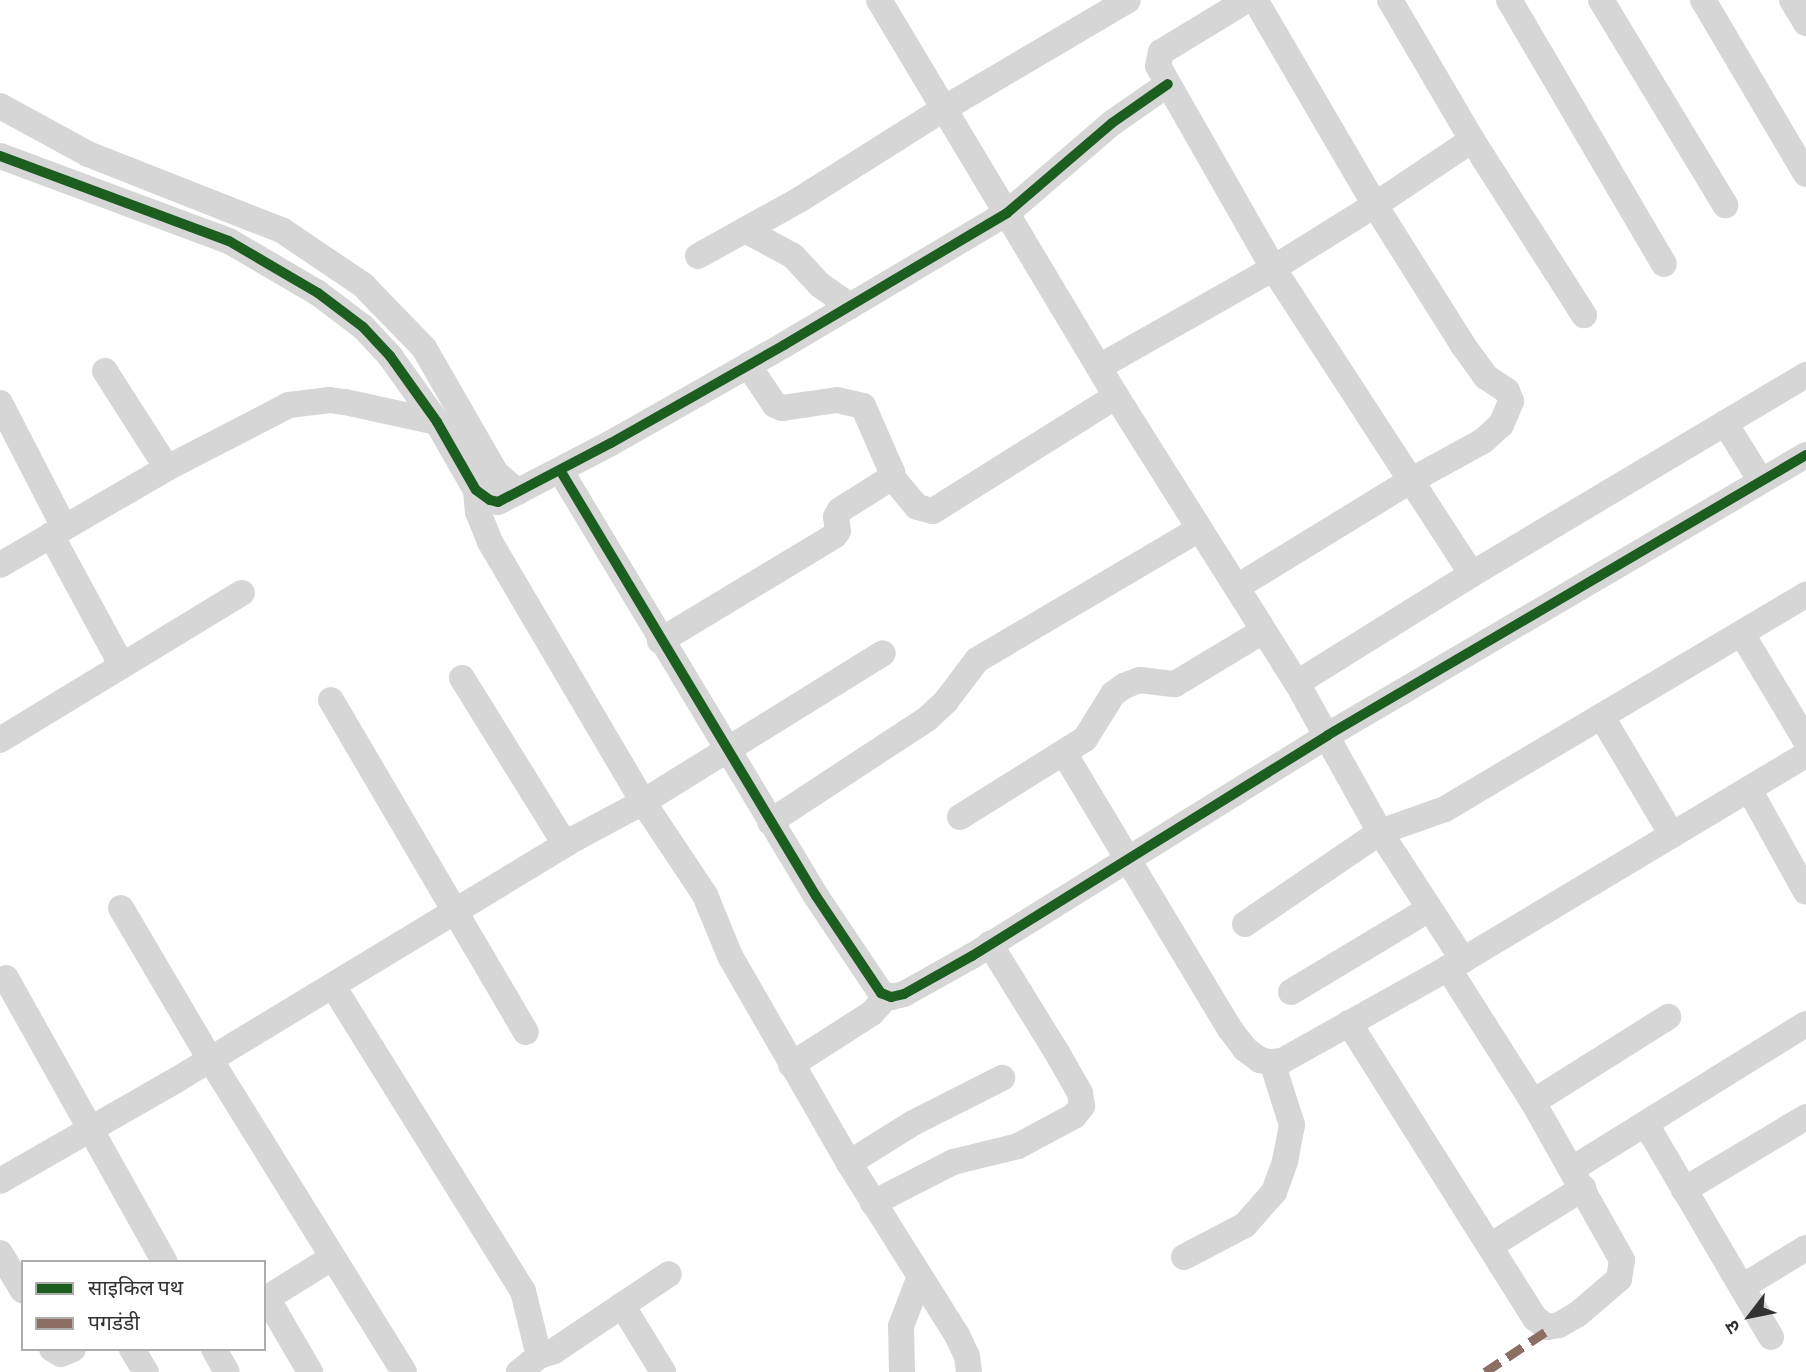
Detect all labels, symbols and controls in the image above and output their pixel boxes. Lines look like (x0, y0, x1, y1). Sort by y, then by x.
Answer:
legend (21, 1260, 266, 1351)
text: साइकिल पथ (88, 1274, 183, 1299)
north arrow (1715, 1281, 1785, 1351)
text: पगडंडी (88, 1309, 140, 1334)
text: उ (1719, 1317, 1744, 1338)

